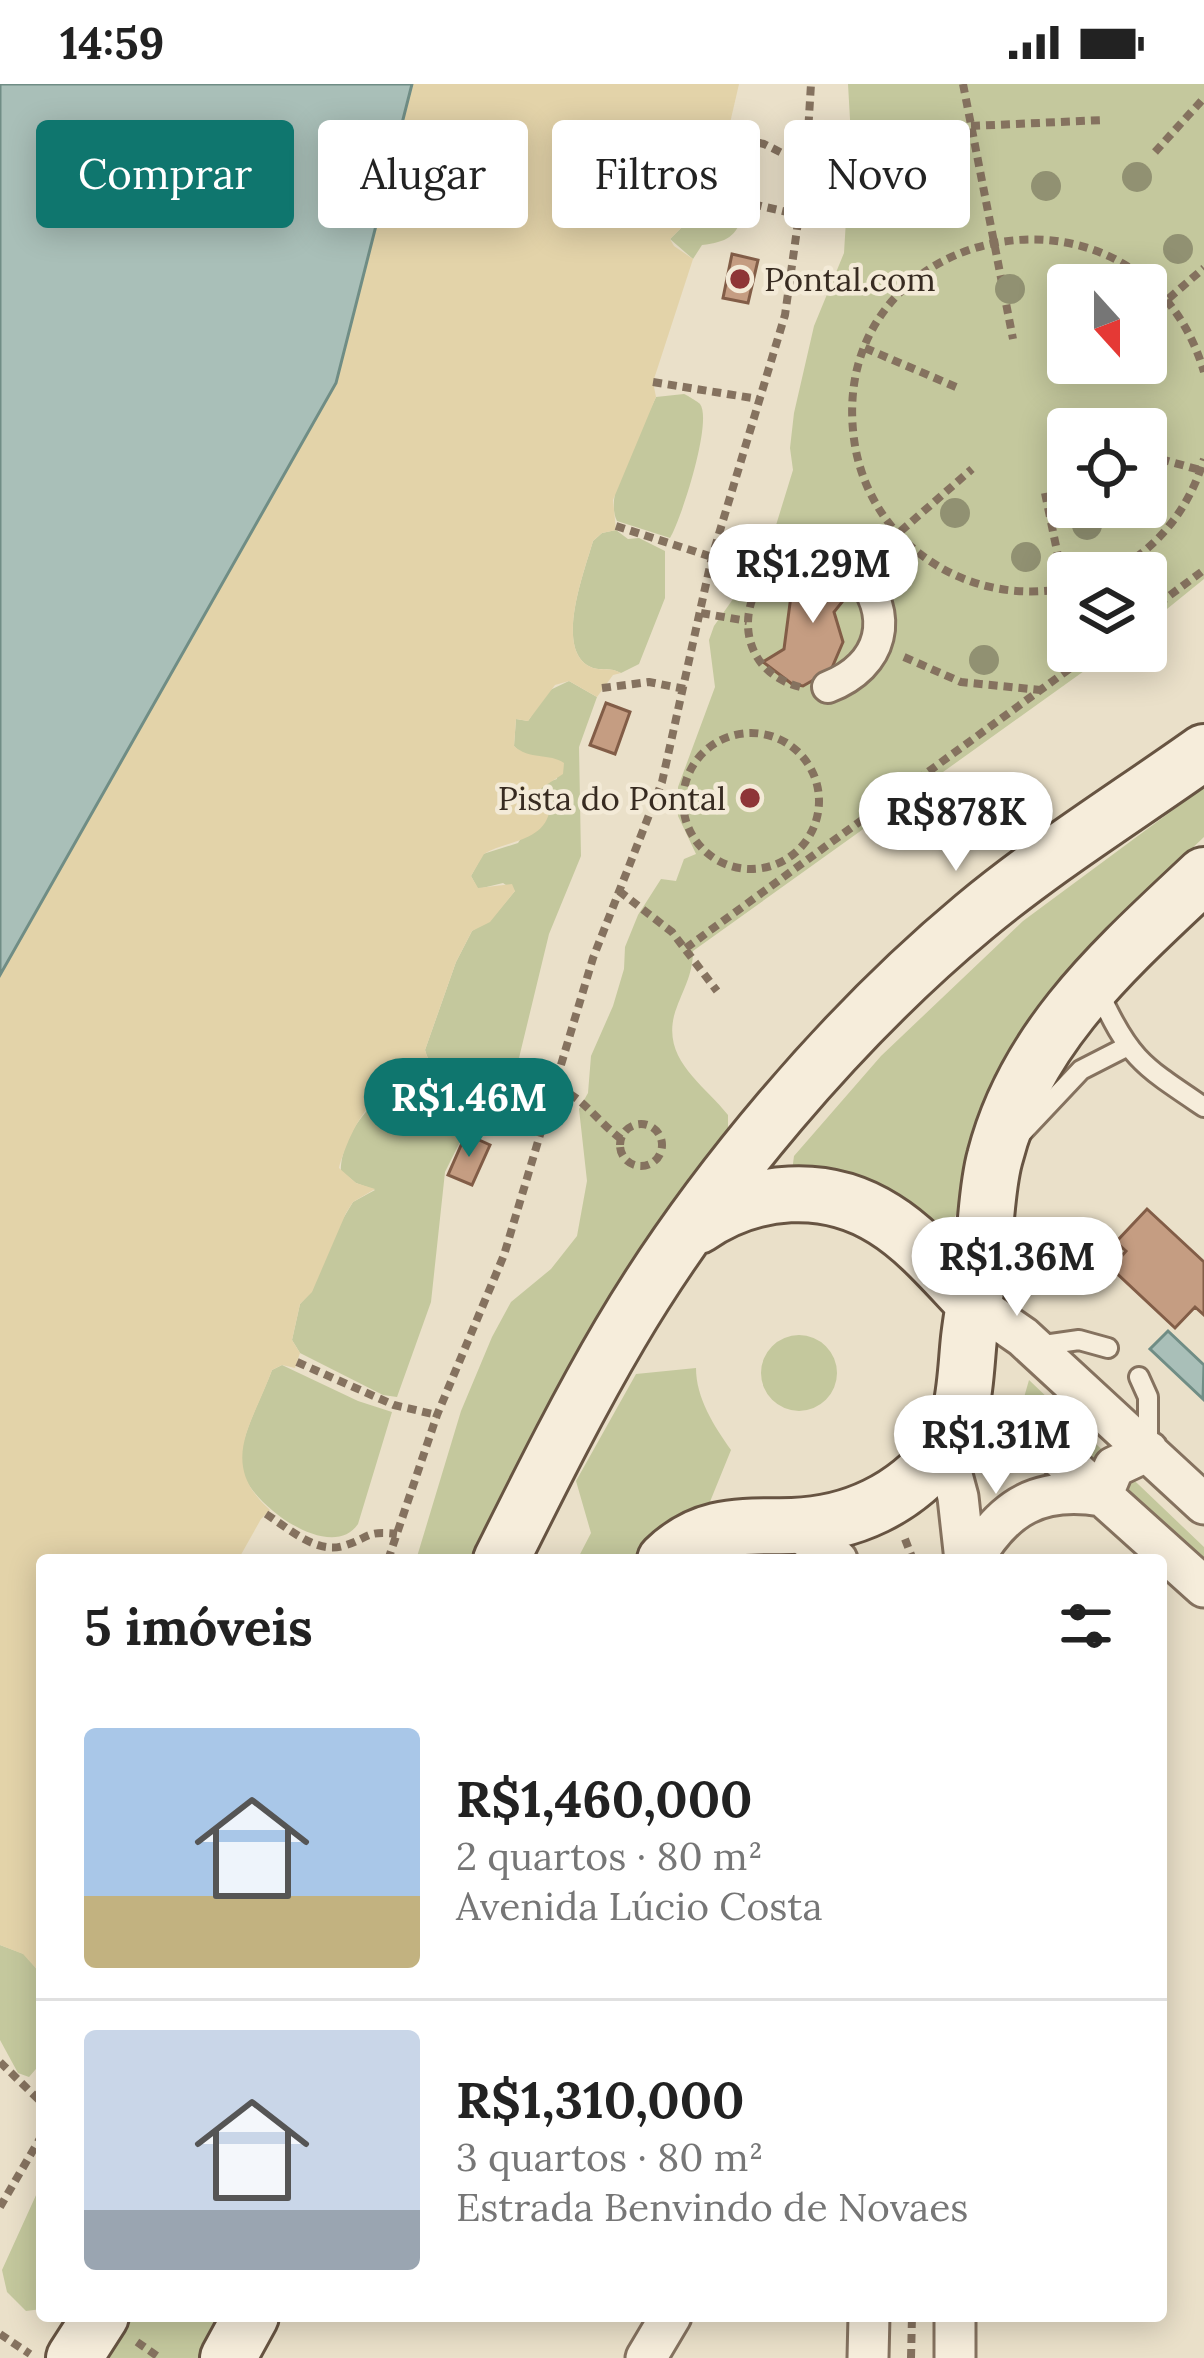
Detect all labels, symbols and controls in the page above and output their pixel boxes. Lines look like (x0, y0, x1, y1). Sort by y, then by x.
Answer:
text: 14:59 (60, 14, 164, 71)
chip: Comprar (36, 120, 294, 228)
chip: Alugar (318, 120, 528, 228)
chip: Filtros (552, 120, 760, 228)
chip: Novo (784, 120, 970, 228)
place label: Pontal.com (764, 258, 936, 300)
north arrow (1047, 264, 1167, 384)
map controls (1047, 264, 1167, 672)
marker: Pontal.com (727, 266, 753, 292)
button: locate (1047, 408, 1167, 528)
pin: R$1.29M (702, 524, 924, 626)
text: R$1.29M (735, 538, 891, 588)
button: layers (1047, 552, 1167, 672)
pin: R$878K (858, 772, 1054, 874)
place label: Pista do Pontal (498, 777, 726, 819)
marker: Pista do Pontal (737, 785, 763, 811)
text: R$878K (886, 786, 1026, 836)
pin: R$1.46M (358, 1058, 580, 1160)
text: R$1.46M (391, 1072, 547, 1122)
pin: R$1.36M (906, 1217, 1128, 1319)
text: R$1.36M (939, 1231, 1095, 1281)
pin: R$1.31M (885, 1395, 1107, 1497)
text: R$1.31M (921, 1409, 1071, 1459)
icon: filters (1053, 1593, 1119, 1659)
text: 5 imóveis (84, 1594, 313, 1659)
text: R$1,460,000 (456, 1766, 753, 1831)
icon: home (180, 1776, 324, 1920)
text: 2 quartos · 80 m² (456, 1831, 763, 1881)
text: Avenida Lúcio Costa (456, 1881, 823, 1931)
text: R$1,310,000 (456, 2067, 745, 2132)
icon: home (180, 2078, 324, 2222)
text: 3 quartos · 80 m² (456, 2132, 764, 2182)
text: Estrada Benvindo de Novaes (456, 2182, 968, 2232)

